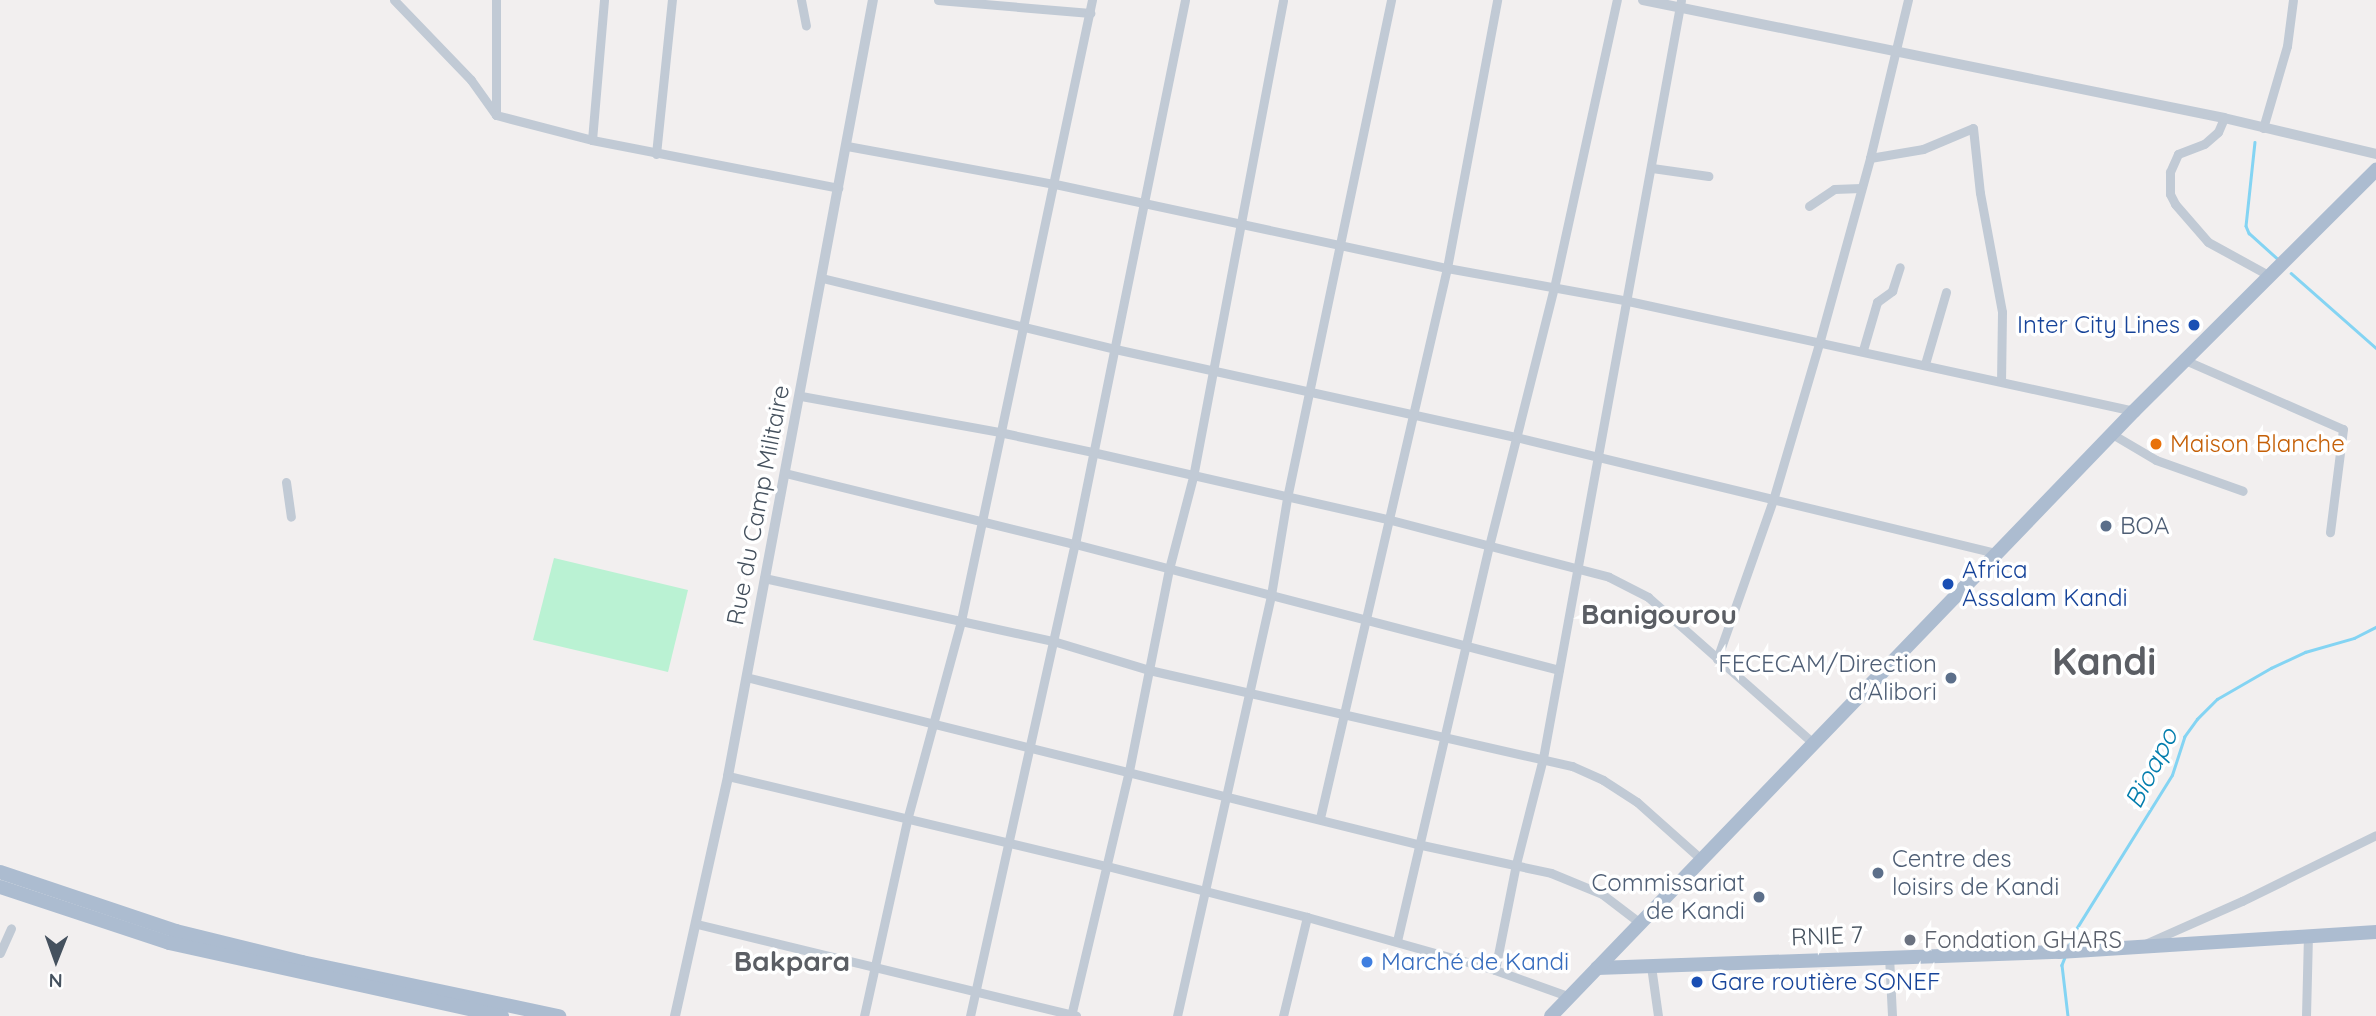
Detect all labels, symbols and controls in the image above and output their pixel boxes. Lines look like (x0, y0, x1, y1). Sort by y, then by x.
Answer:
place label: Inter City Lines (2017, 311, 2180, 339)
marker: Inter City Lines (2186, 317, 2202, 333)
street label: Rue du Camp Militaire (721, 383, 795, 627)
place label: Maison Blanche (2170, 430, 2345, 458)
marker: Maison Blanche (2148, 436, 2164, 452)
place label: BOA (2120, 512, 2169, 540)
marker: BOA (2098, 518, 2114, 534)
place label: Africa Assalam Kandi (1962, 556, 2128, 612)
marker: Africa Assalam Kandi (1940, 576, 1956, 592)
district label: Banigourou (1581, 597, 1737, 631)
district label: Kandi (2052, 639, 2156, 685)
place label: FECECAM/Direction d'Alibori (1718, 650, 1937, 706)
marker: FECECAM/Direction d'Alibori (1943, 670, 1959, 686)
water label: Bioapo (2118, 723, 2184, 813)
place label: Centre des loisirs de Kandi (1892, 845, 2059, 901)
marker: Centre des loisirs de Kandi (1870, 865, 1886, 881)
place label: Commissariat de Kandi (1592, 869, 1745, 925)
marker: Commissariat de Kandi (1751, 889, 1767, 905)
street label: RNIE 7 (1790, 920, 1864, 952)
north arrow (21, 925, 91, 995)
place label: Fondation GHARS (1924, 926, 2122, 954)
marker: Fondation GHARS (1902, 932, 1918, 948)
district label: Bakpara (734, 944, 850, 978)
place label: Marché de Kandi (1381, 948, 1569, 976)
marker: Marché de Kandi (1359, 954, 1375, 970)
place label: Gare routière SONEF (1711, 968, 1940, 996)
text: N (48, 969, 63, 993)
marker: Gare routière SONEF (1689, 974, 1705, 990)

